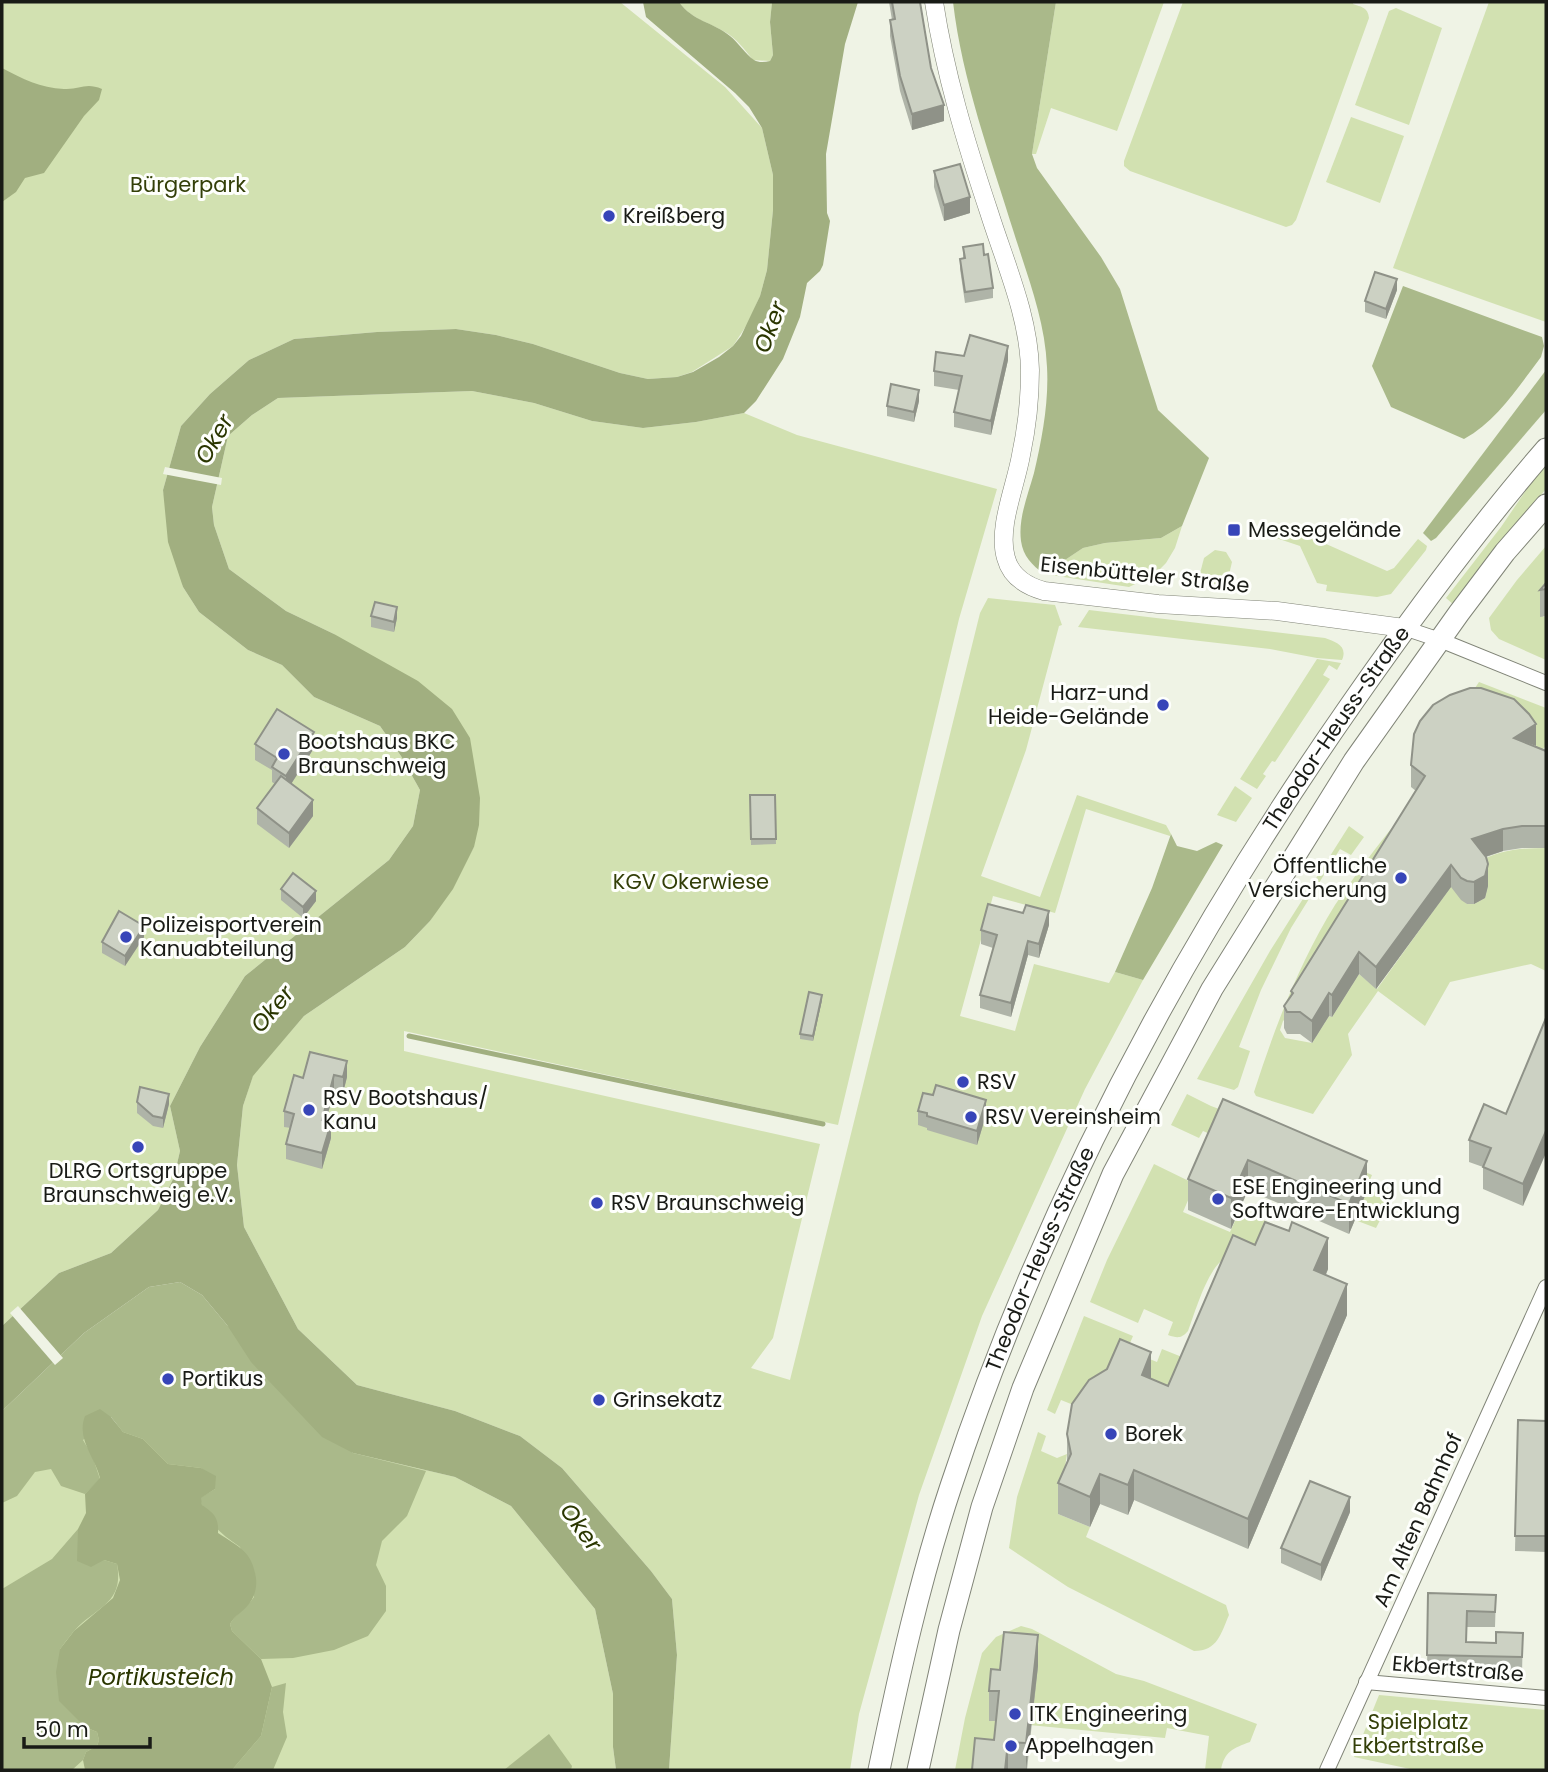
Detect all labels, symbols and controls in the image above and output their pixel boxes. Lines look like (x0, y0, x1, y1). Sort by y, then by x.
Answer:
park label: Bürgerpark (130, 170, 246, 199)
place label: Kreißberg (623, 201, 725, 230)
marker: Kreißberg (601, 208, 617, 224)
water label: Oker (746, 295, 795, 357)
water label: Oker (187, 407, 242, 470)
place label: Messegelände (1248, 515, 1401, 544)
marker: Messegelände (1226, 522, 1242, 538)
street label: Eisenbütteler Straße (1039, 549, 1251, 600)
street label: Theodor-Heuss-Straße (1255, 620, 1416, 836)
place label: Harz-und Heide-Gelände (988, 678, 1149, 731)
marker: Harz-und Heide-Gelände (1155, 697, 1171, 713)
place label: Bootshaus BKC Braunschweig (298, 727, 456, 780)
marker: Bootshaus BKC Braunschweig (276, 746, 292, 762)
place label: Öffentliche Versicherung (1248, 851, 1387, 904)
park label: KGV Okerwiese (613, 867, 769, 896)
marker: Öffentliche Versicherung (1393, 870, 1409, 886)
place label: Polizeisportverein Kanuabteilung (140, 910, 322, 963)
marker: Polizeisportverein Kanuabteilung (118, 929, 134, 945)
water label: Oker (243, 977, 302, 1039)
place label: RSV (977, 1067, 1016, 1096)
marker: RSV (955, 1074, 971, 1090)
place label: RSV Bootshaus/ Kanu (323, 1083, 488, 1136)
marker: RSV Bootshaus/ Kanu (301, 1102, 317, 1118)
place label: RSV Vereinsheim (985, 1102, 1161, 1131)
marker: RSV Vereinsheim (963, 1109, 979, 1125)
marker: DLRG Ortsgruppe Braunschweig e.V. (130, 1139, 146, 1155)
street label: Theodor-Heuss-Straße (978, 1142, 1101, 1375)
place label: DLRG Ortsgruppe Braunschweig e.V. (43, 1156, 233, 1209)
place label: ESE Engineering und Software-Entwicklung (1232, 1172, 1460, 1225)
place label: RSV Braunschweig (611, 1188, 804, 1217)
marker: ESE Engineering und Software-Entwicklung (1210, 1191, 1226, 1207)
marker: RSV Braunschweig (589, 1195, 605, 1211)
place label: Portikus (182, 1364, 263, 1393)
marker: Portikus (160, 1371, 176, 1387)
place label: Grinsekatz (613, 1385, 722, 1414)
marker: Grinsekatz (591, 1392, 607, 1408)
place label: Borek (1125, 1419, 1183, 1448)
marker: Borek (1103, 1426, 1119, 1442)
street label: Am Alten Bahnhof (1366, 1428, 1469, 1612)
water label: Oker (553, 1496, 610, 1559)
street label: Ekbertstraße (1391, 1648, 1525, 1689)
water label: Portikusteich (88, 1661, 234, 1693)
place label: ITK Engineering (1029, 1699, 1187, 1728)
scale bar (24, 1706, 150, 1750)
marker: ITK Engineering (1007, 1706, 1023, 1722)
park label: Spielplatz Ekbertstraße (1352, 1707, 1484, 1760)
text: 50 m (35, 1715, 89, 1744)
place label: Appelhagen (1025, 1731, 1154, 1760)
marker: Appelhagen (1003, 1738, 1019, 1754)

